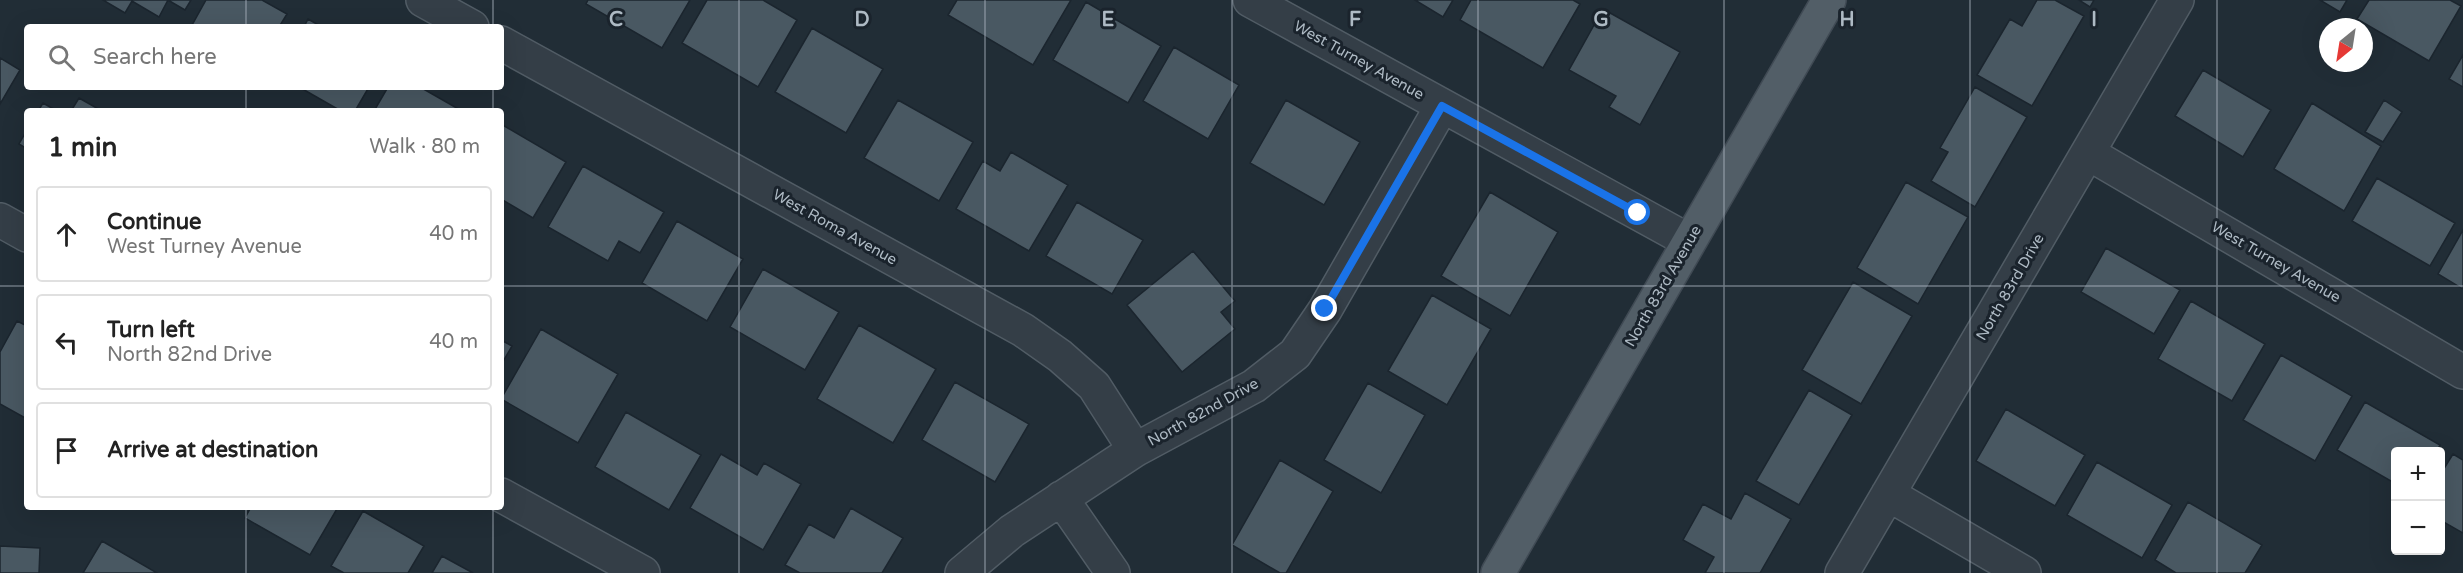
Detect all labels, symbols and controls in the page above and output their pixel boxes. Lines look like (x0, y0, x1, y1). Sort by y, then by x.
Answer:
text: C (609, 8, 623, 32)
text: D (854, 8, 870, 32)
text: E (1102, 8, 1115, 32)
text: F (1349, 8, 1361, 32)
text: G (1593, 8, 1609, 32)
text: H (1839, 8, 1855, 32)
text: I (2091, 8, 2097, 32)
street label: West Turney Avenue (1291, 17, 1427, 103)
north arrow (2319, 18, 2373, 72)
search box (24, 24, 504, 90)
icon: search (45, 41, 78, 74)
text: Search here (93, 44, 217, 70)
text: 1 min (48, 132, 117, 163)
text: Walk · 80 m (369, 135, 480, 159)
street label: West Roma Avenue (770, 185, 900, 269)
route start (1624, 199, 1650, 225)
text: Continue (107, 209, 202, 235)
icon: ahead (50, 218, 83, 251)
street label: West Turney Avenue (2208, 218, 2344, 306)
text: 40 m (429, 222, 478, 246)
street label: North 83rd Avenue (1621, 222, 1705, 350)
street label: North 83rd Drive (1972, 230, 2048, 344)
text: West Turney Avenue (107, 235, 302, 259)
route end (1311, 295, 1337, 321)
text: Turn left (107, 317, 195, 343)
icon: left (50, 326, 83, 359)
text: 40 m (429, 330, 478, 354)
text: North 82nd Drive (107, 343, 272, 367)
street label: North 82nd Drive (1145, 374, 1261, 450)
icon: arrive (50, 434, 83, 467)
text: Arrive at destination (107, 437, 318, 463)
map controls (2391, 447, 2445, 555)
button: + (2391, 447, 2445, 501)
button: − (2391, 501, 2445, 555)

